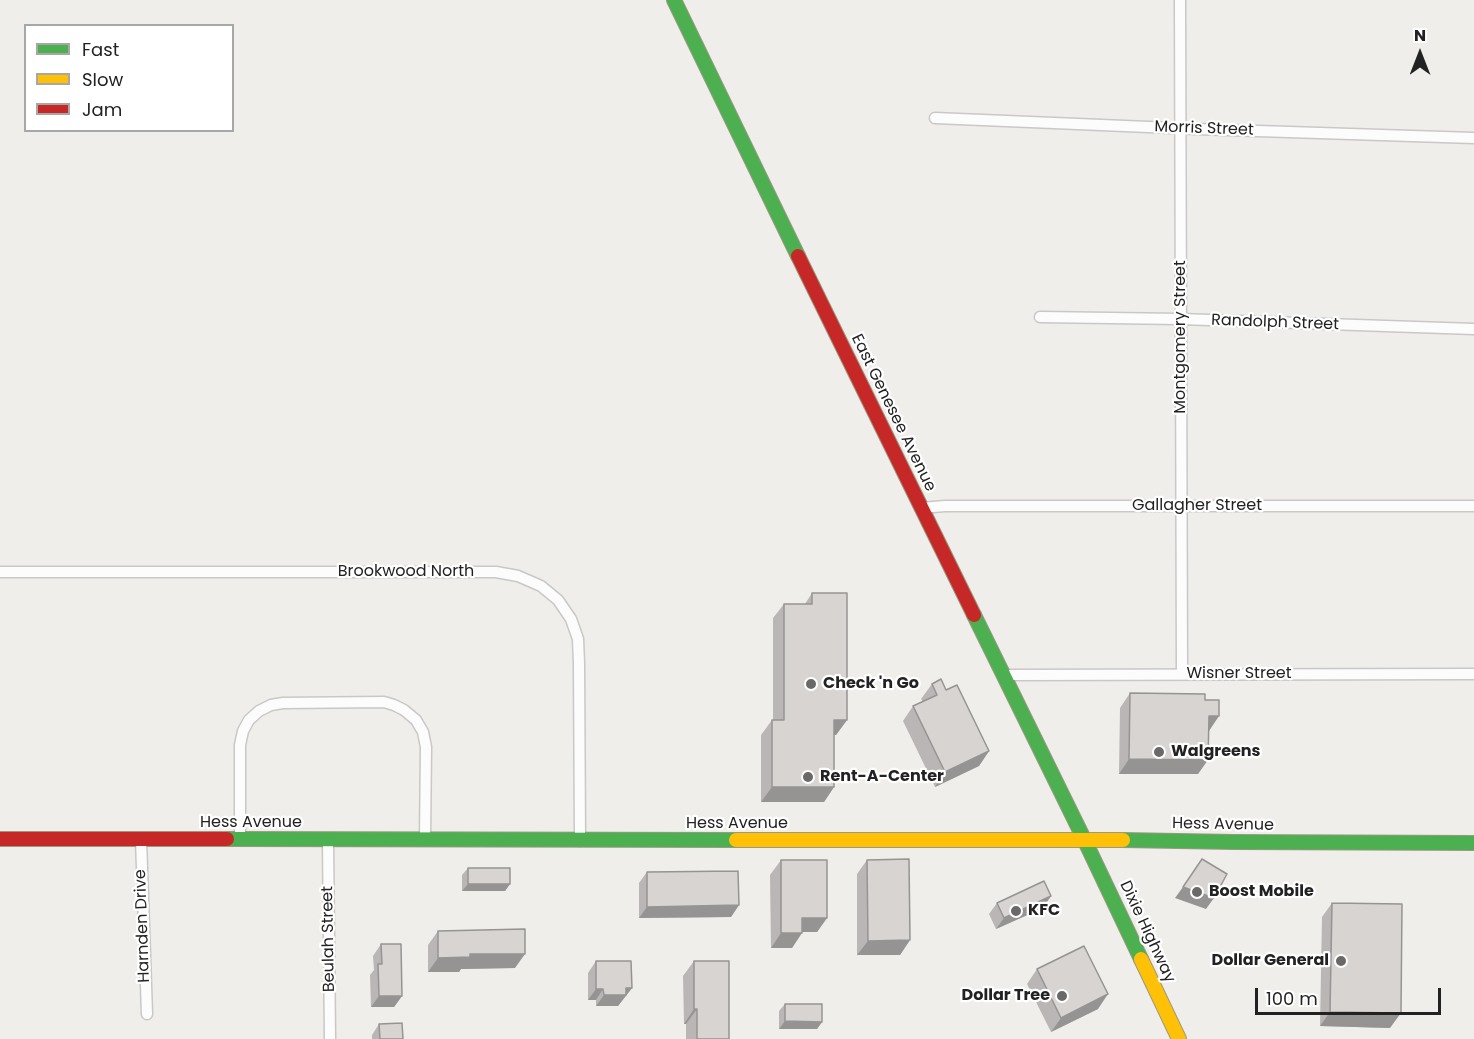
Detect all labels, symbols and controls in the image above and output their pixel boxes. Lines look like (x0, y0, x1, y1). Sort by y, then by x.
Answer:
legend (24, 24, 234, 132)
north arrow (1390, 24, 1450, 84)
text: N (1414, 24, 1426, 47)
text: Fast (82, 37, 119, 62)
text: Slow (82, 67, 123, 92)
text: Jam (82, 97, 122, 122)
street label: Morris Street (1154, 118, 1254, 140)
street label: Montgomery Street (1171, 260, 1191, 414)
street label: Randolph Street (1211, 311, 1339, 335)
street label: East Genesee Avenue (847, 331, 939, 495)
street label: Gallagher Street (1132, 496, 1262, 516)
street label: Brookwood North (338, 562, 474, 582)
street label: Wisner Street (1186, 664, 1292, 684)
place label: Check 'n Go (823, 674, 919, 694)
marker: Check 'n Go (804, 677, 818, 691)
place label: Walgreens (1171, 742, 1261, 762)
marker: Walgreens (1152, 745, 1166, 759)
place label: Rent-A-Center (820, 767, 944, 787)
marker: Rent-A-Center (801, 770, 815, 784)
street label: Hess Avenue (200, 813, 302, 833)
street label: Hess Avenue (686, 814, 788, 834)
street label: Hess Avenue (1172, 815, 1274, 835)
street label: Harnden Drive (131, 869, 155, 983)
street label: Dixie Highway (1115, 878, 1179, 986)
place label: Boost Mobile (1209, 882, 1314, 902)
marker: Boost Mobile (1190, 885, 1204, 899)
street label: Beulah Street (318, 886, 340, 992)
place label: KFC (1028, 901, 1060, 921)
marker: KFC (1009, 904, 1023, 918)
place label: Dollar General (1212, 951, 1329, 971)
marker: Dollar General (1334, 954, 1348, 968)
scale bar (1258, 976, 1444, 1014)
place label: Dollar Tree (962, 986, 1050, 1006)
text: 100 m (1266, 986, 1318, 1011)
marker: Dollar Tree (1055, 989, 1069, 1003)

